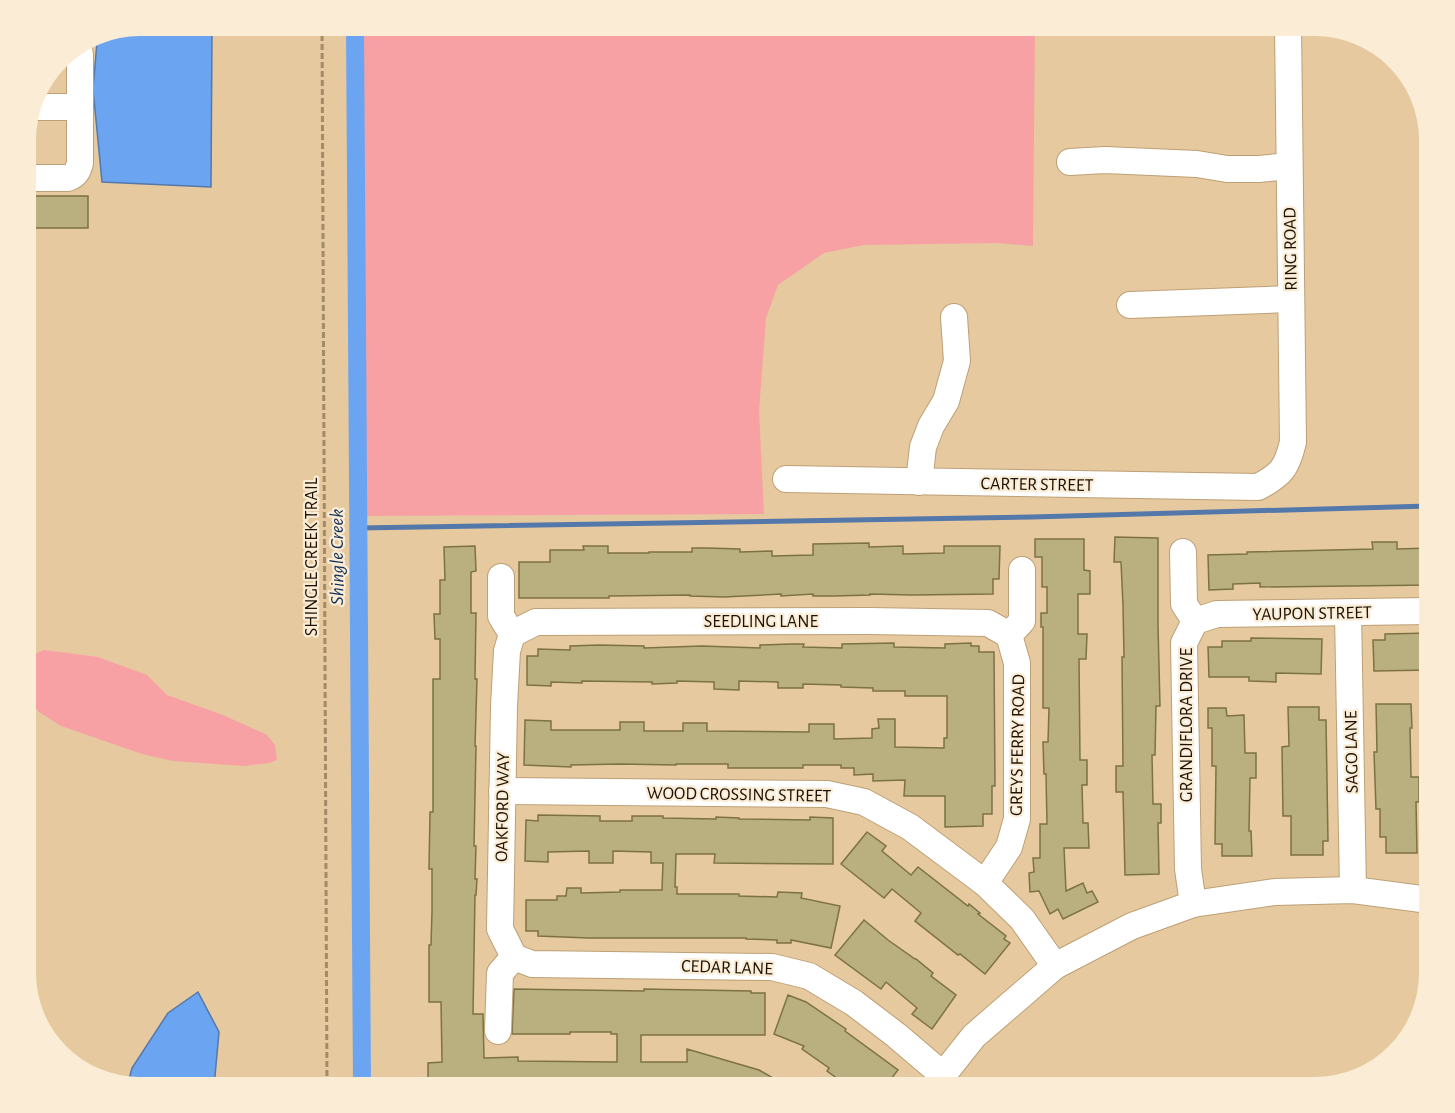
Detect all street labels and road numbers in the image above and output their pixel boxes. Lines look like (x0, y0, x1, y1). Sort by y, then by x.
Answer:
street label: RING ROAD (1281, 207, 1301, 291)
street label: CARTER STREET (980, 475, 1094, 495)
street label: SHINGLE CREEK TRAIL (303, 477, 321, 636)
street label: YAUPON STREET (1252, 604, 1372, 624)
street label: SEEDLING LANE (704, 613, 819, 631)
street label: GRANDIFLORA DRIVE (1178, 647, 1196, 802)
street label: GREYS FERRY ROAD (1008, 674, 1028, 816)
street label: SAGO LANE (1342, 710, 1362, 793)
street label: OAKFORD WAY (493, 751, 513, 862)
street label: WOOD CROSSING STREET (647, 784, 832, 806)
street label: CEDAR LANE (681, 957, 773, 979)

